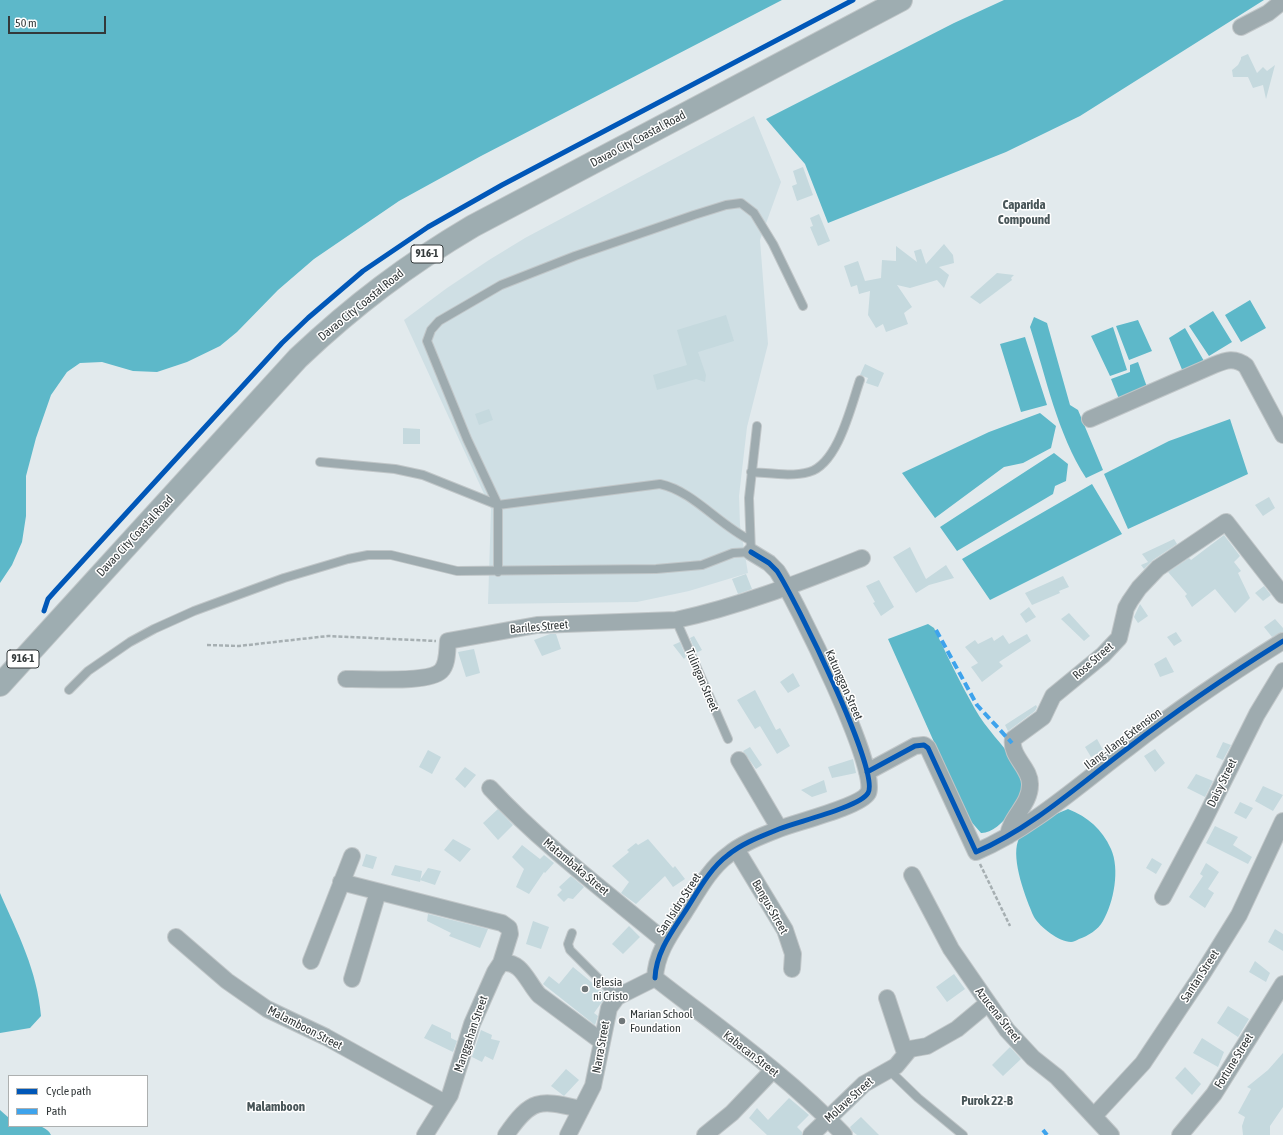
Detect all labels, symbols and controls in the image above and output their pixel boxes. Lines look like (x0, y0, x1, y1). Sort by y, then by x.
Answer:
scale bar (10, 8, 108, 34)
text: 50 m (15, 16, 37, 30)
street label: Davao City Coastal Road (588, 108, 688, 170)
district label: Caparida Compound (998, 197, 1050, 228)
road number: 916-1 (411, 245, 443, 263)
street label: Davao City Coastal Road (315, 266, 407, 344)
street label: Davao City Coastal Road (94, 492, 176, 580)
street label: Bariles Street (509, 617, 569, 637)
street label: Rose Street (1070, 639, 1116, 683)
street label: Tulingan Street (682, 647, 722, 713)
street label: Katunggan Street (822, 648, 866, 722)
road number: 916-1 (7, 650, 39, 668)
street label: Ilang-Ilang Extension (1081, 705, 1165, 773)
street label: Daisy Street (1204, 756, 1240, 810)
street label: Matambaka Street (540, 835, 612, 899)
street label: San Isidro Street (654, 870, 704, 938)
street label: Bangus Street (749, 877, 791, 937)
street label: Santan Street (1178, 947, 1222, 1005)
place label: Iglesia ni Cristo (593, 975, 628, 1003)
marker: Iglesia ni Cristo (580, 984, 590, 994)
street label: Azucena Street (972, 985, 1024, 1045)
street label: Manggahan Street (451, 994, 491, 1074)
street label: Malamboon Street (265, 1003, 345, 1053)
place label: Marian School Foundation (630, 1007, 693, 1035)
marker: Marian School Foundation (617, 1016, 627, 1026)
street label: Narra Street (589, 1020, 613, 1074)
street label: Kabacan Street (720, 1028, 782, 1080)
street label: Fortune Street (1211, 1031, 1257, 1091)
street label: Molave Street (822, 1074, 876, 1126)
legend (8, 1075, 148, 1127)
text: Cycle path (46, 1084, 91, 1098)
district label: Purok 22-B (961, 1093, 1013, 1109)
district label: Malamboon (247, 1099, 305, 1115)
text: Path (46, 1104, 67, 1118)

